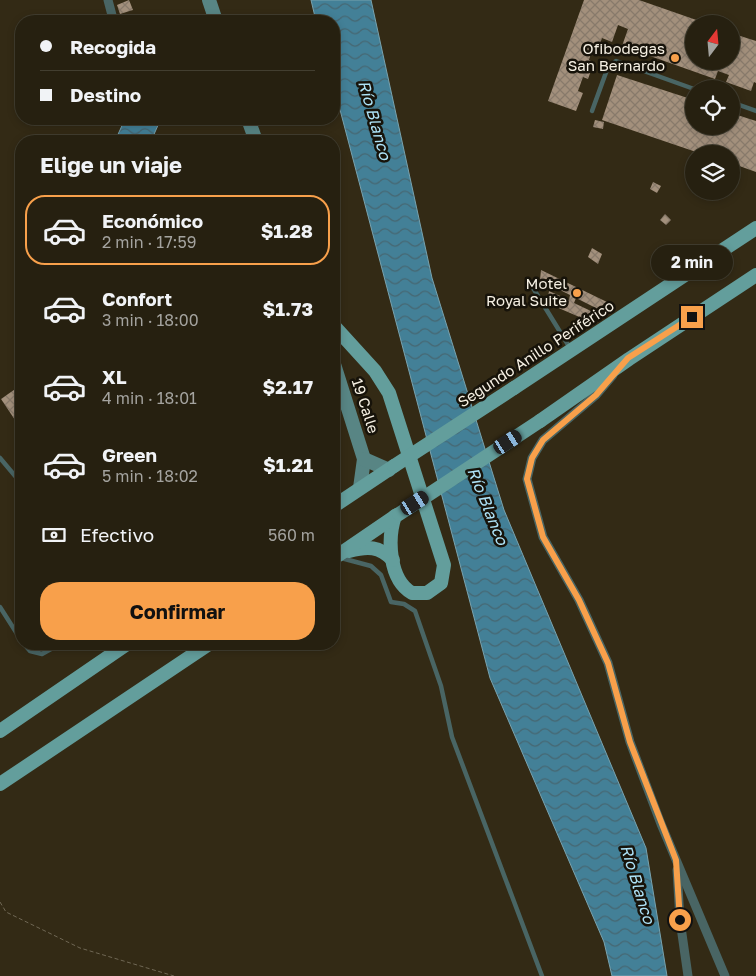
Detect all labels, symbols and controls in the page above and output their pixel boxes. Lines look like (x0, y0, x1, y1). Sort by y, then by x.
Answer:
north arrow (685, 15, 740, 70)
map controls (685, 15, 740, 200)
text: Recogida (70, 35, 156, 58)
place label: Ofibodegas San Bernardo (568, 39, 665, 74)
marker: Ofibodegas San Bernardo (669, 52, 681, 64)
water label: Río Blanco (354, 78, 396, 163)
button: locate (685, 80, 740, 135)
text: Destino (70, 83, 141, 106)
button: layers (685, 145, 740, 200)
text: Elige un viaje (40, 151, 182, 178)
icon: car (42, 208, 87, 253)
text: Económico (102, 209, 203, 232)
text: $1.28 (261, 219, 313, 242)
text: 2 min · 17:59 (102, 232, 196, 252)
callout: 2 min (651, 244, 733, 280)
text: 2 min (671, 252, 713, 272)
place label: Motel Royal Suite (486, 274, 567, 309)
icon: car (42, 286, 87, 331)
text: Confort (102, 287, 172, 310)
marker: Motel Royal Suite (571, 287, 583, 299)
street label: Segundo Anillo Periférico (454, 296, 617, 410)
text: $1.73 (262, 297, 313, 320)
route end (681, 306, 703, 328)
text: 3 min · 18:00 (102, 310, 199, 330)
icon: car (42, 364, 87, 409)
text: XL (102, 365, 127, 388)
text: $2.17 (262, 375, 313, 398)
street label: 19 Calle (349, 376, 383, 436)
text: 4 min · 18:01 (102, 388, 197, 408)
car (491, 428, 524, 456)
icon: car (42, 442, 87, 487)
text: Green (102, 443, 157, 466)
text: $1.21 (263, 453, 313, 476)
water label: Río Blanco (463, 464, 513, 549)
text: 5 min · 18:02 (102, 466, 198, 486)
car (398, 489, 431, 517)
icon: cash (40, 521, 68, 549)
text: Efectivo (80, 523, 154, 546)
text: 560 m (268, 525, 315, 545)
button: Confirmar (40, 582, 315, 640)
water label: Río Blanco (616, 842, 660, 927)
route start (669, 909, 691, 931)

